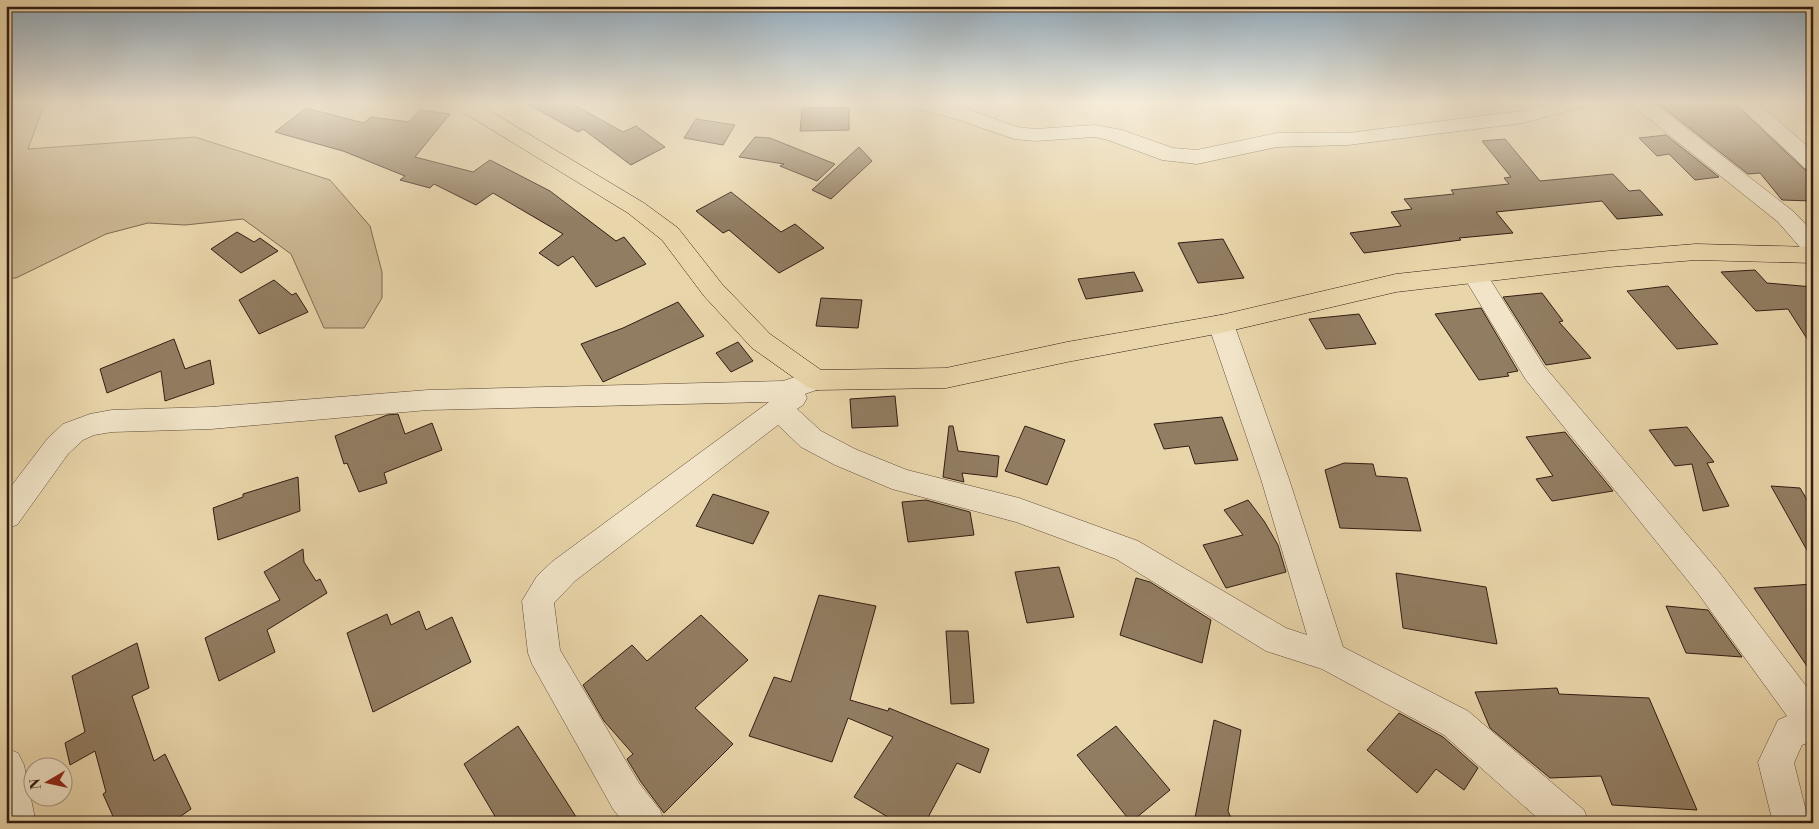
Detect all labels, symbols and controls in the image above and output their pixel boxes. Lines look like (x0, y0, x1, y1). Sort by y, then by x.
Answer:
north arrow (22, 756, 72, 806)
text: N (26, 777, 46, 791)

